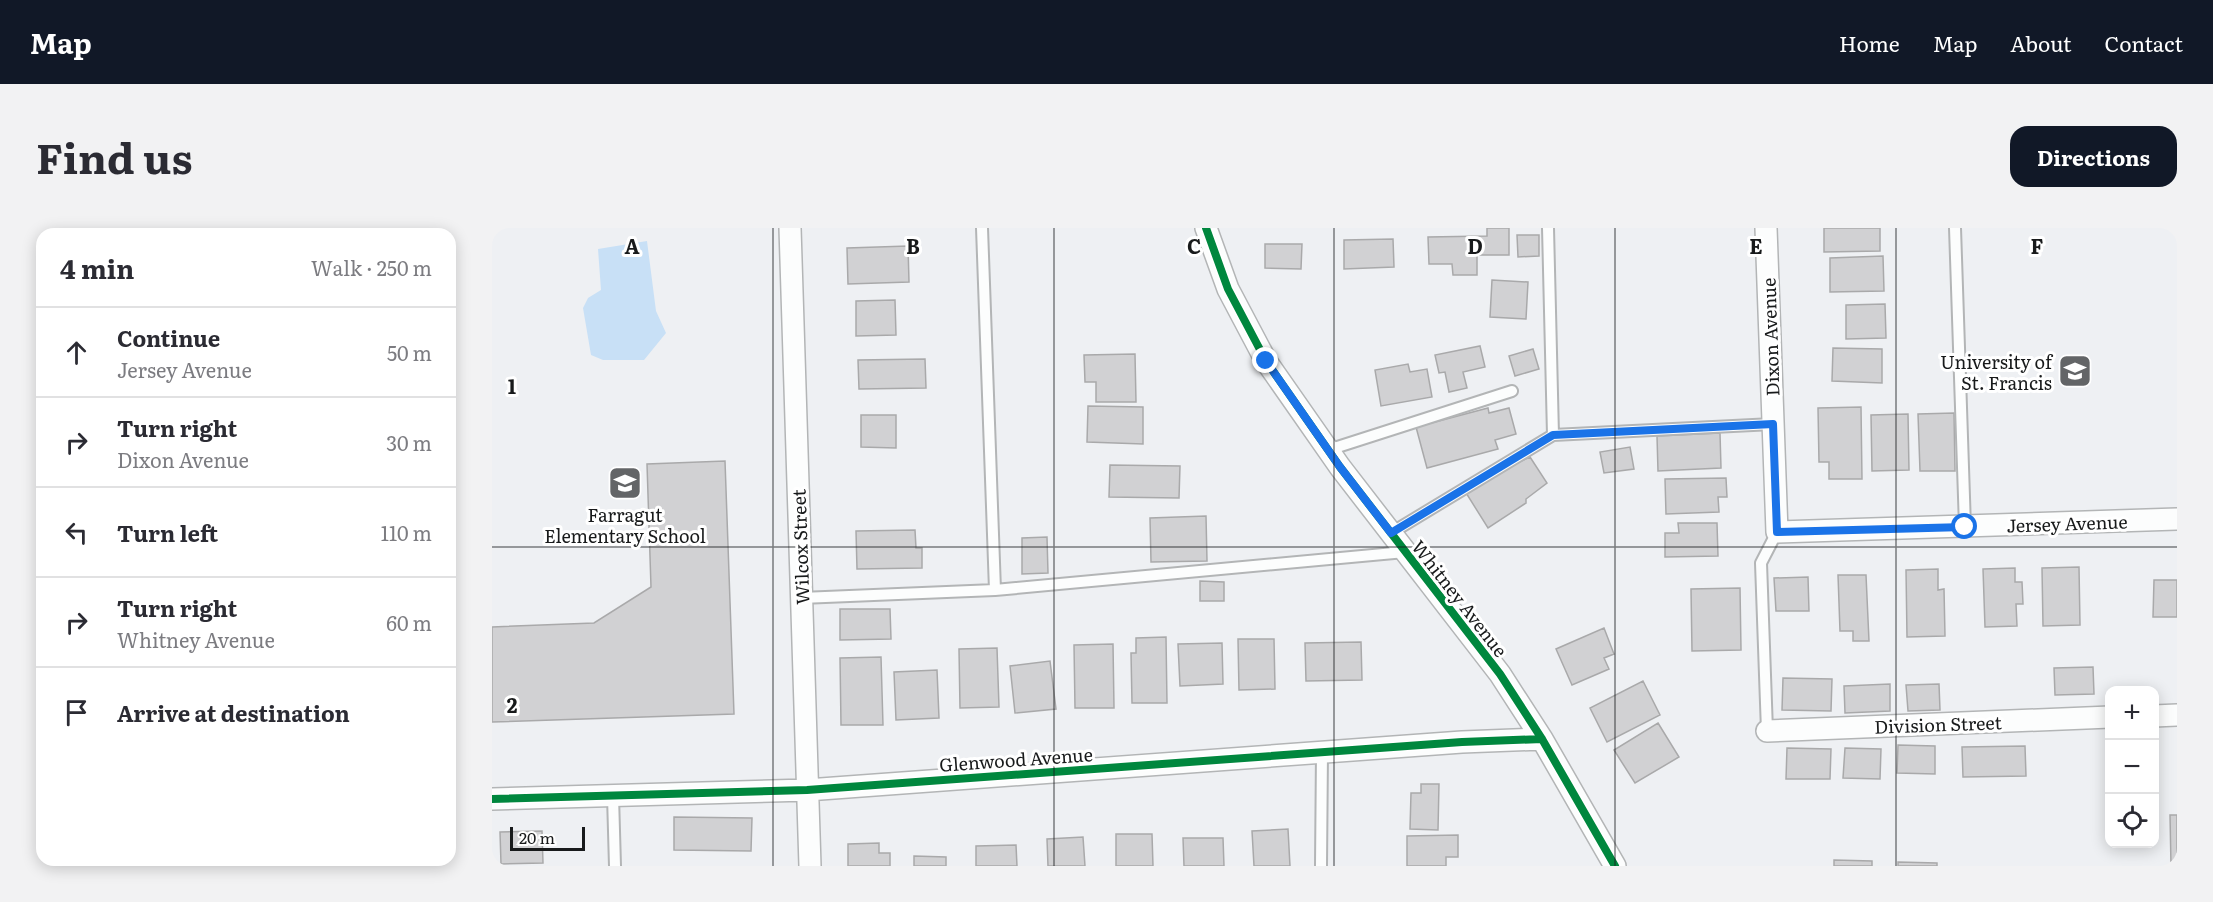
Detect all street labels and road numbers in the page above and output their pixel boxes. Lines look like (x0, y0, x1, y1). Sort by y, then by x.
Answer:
street label: Dixon Avenue (1754, 277, 1786, 397)
street label: Wilcox Street (784, 488, 816, 605)
street label: Jersey Avenue (2006, 507, 2128, 539)
street label: Whitney Avenue (1406, 534, 1514, 662)
street label: Division Street (1874, 708, 2003, 740)
street label: Glenwood Avenue (938, 740, 1094, 778)

